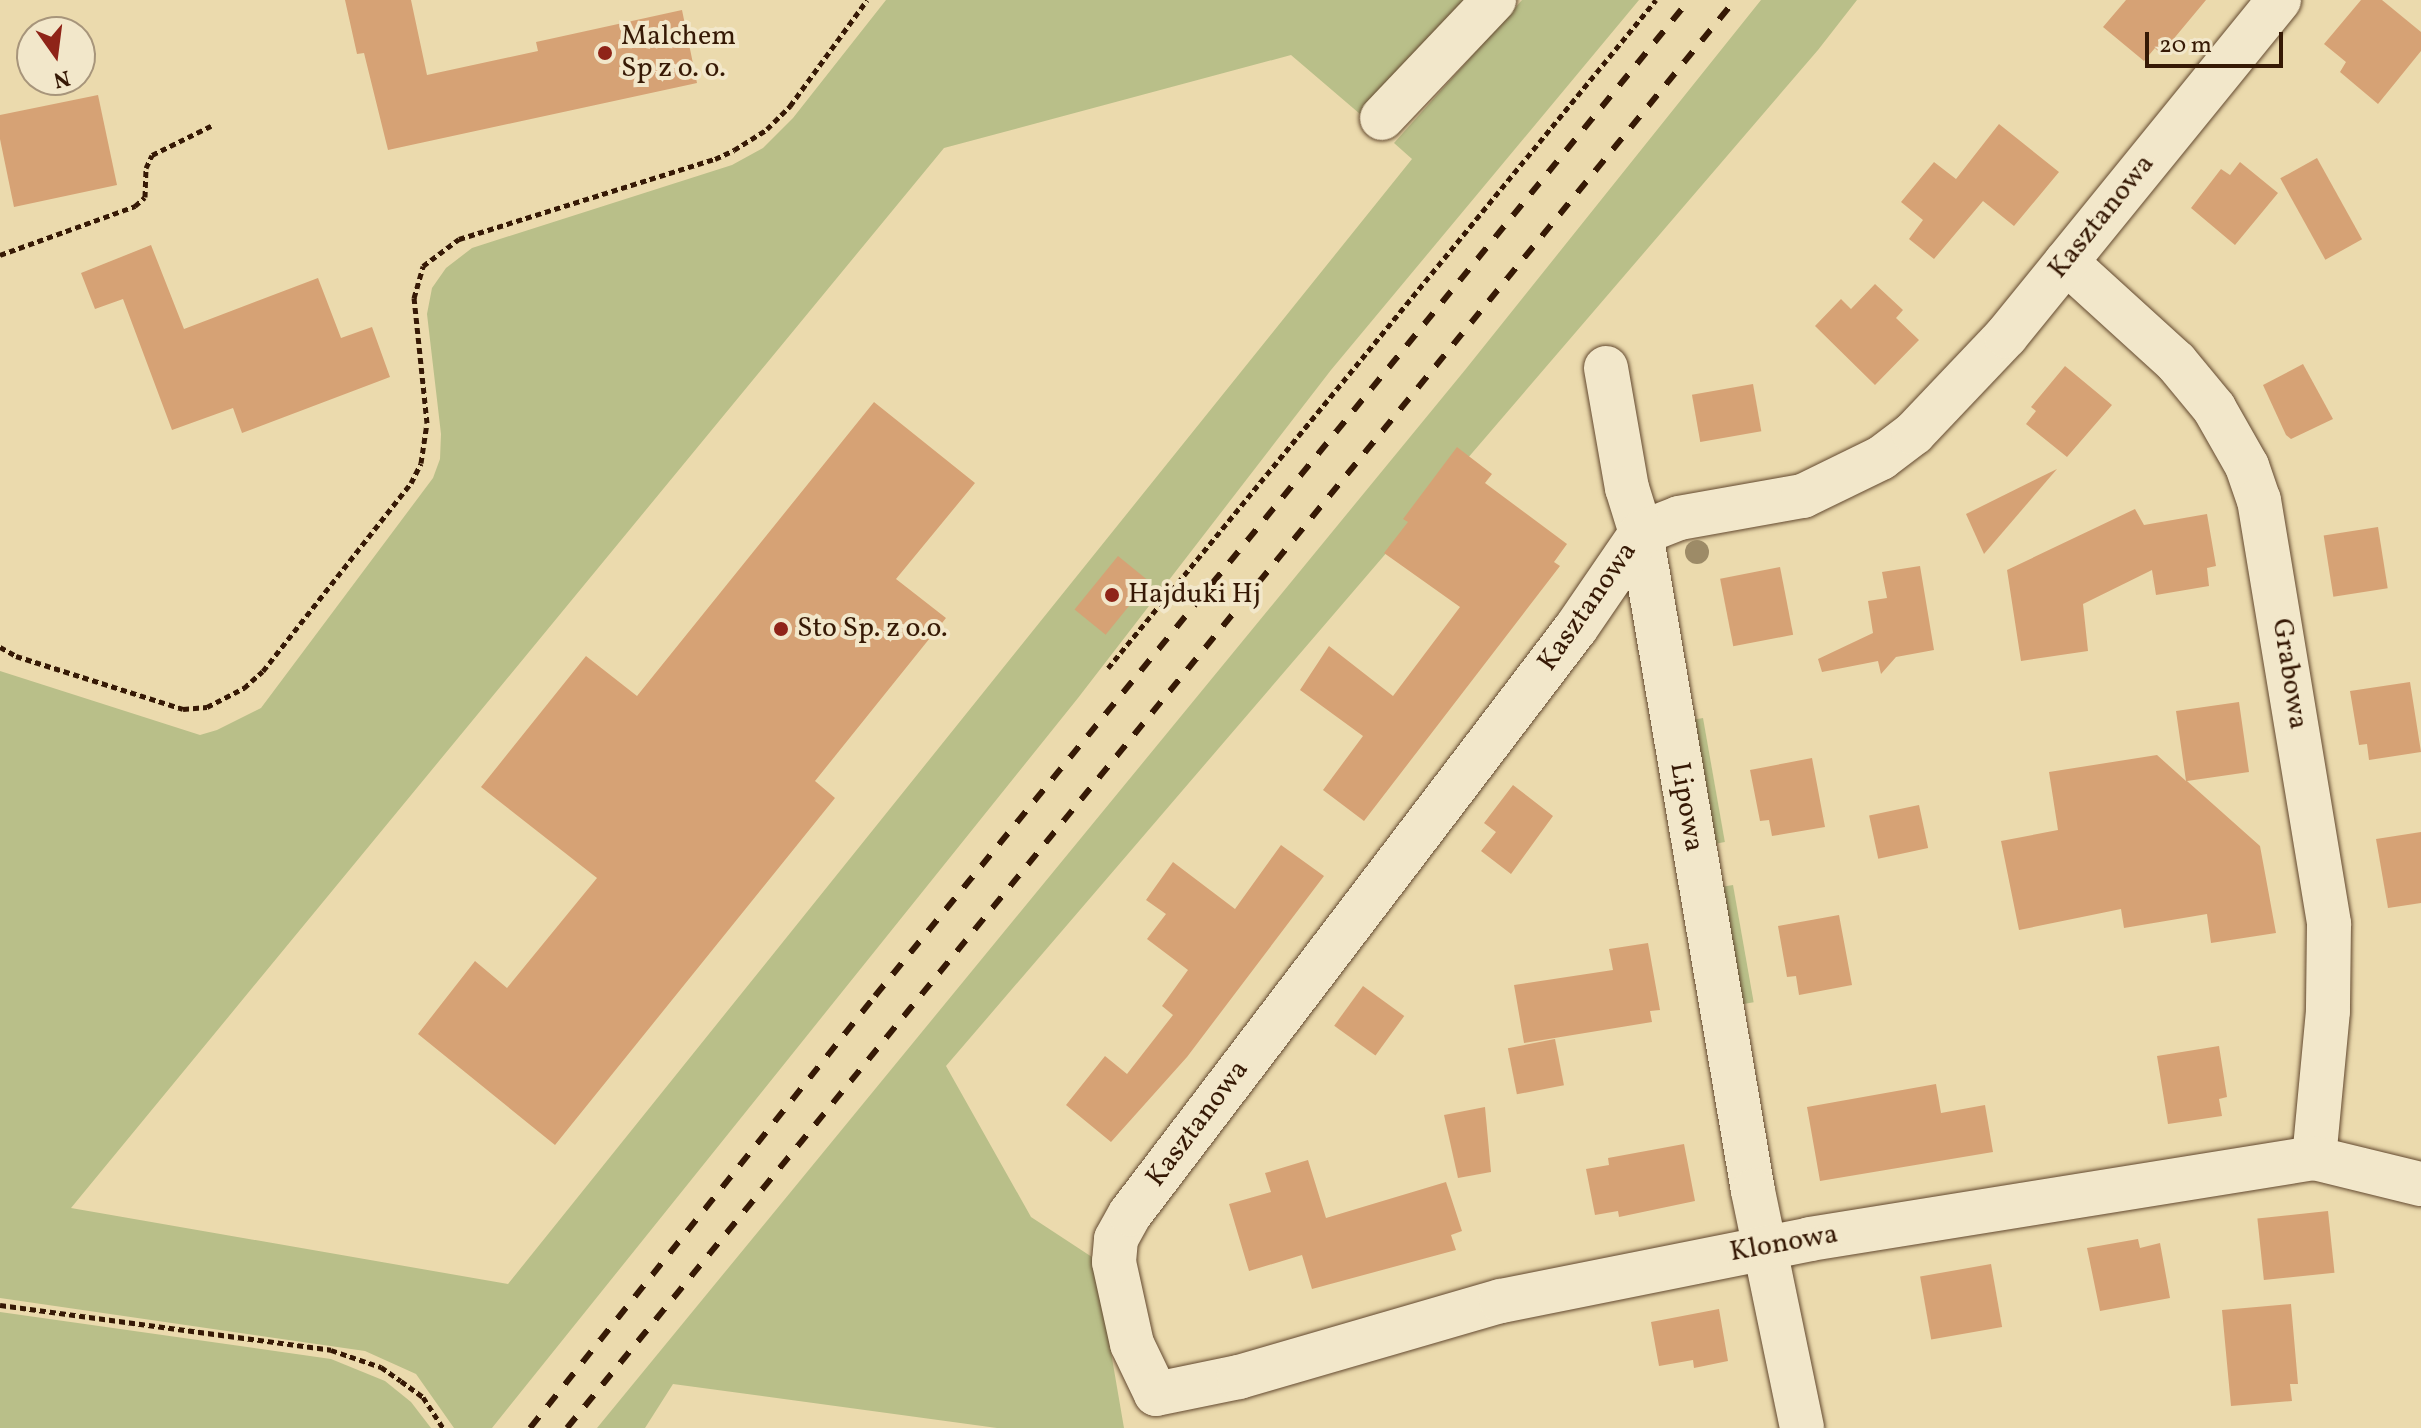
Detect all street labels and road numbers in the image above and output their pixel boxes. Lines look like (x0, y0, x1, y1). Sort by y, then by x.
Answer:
street label: Kasztanowa (2042, 148, 2162, 286)
street label: Kasztanowa (1531, 536, 1645, 678)
street label: Grabowa (2264, 616, 2314, 732)
street label: Lipowa (1662, 760, 1710, 854)
street label: Kasztanowa (1140, 1054, 1256, 1194)
street label: Klonowa (1727, 1218, 1841, 1270)

